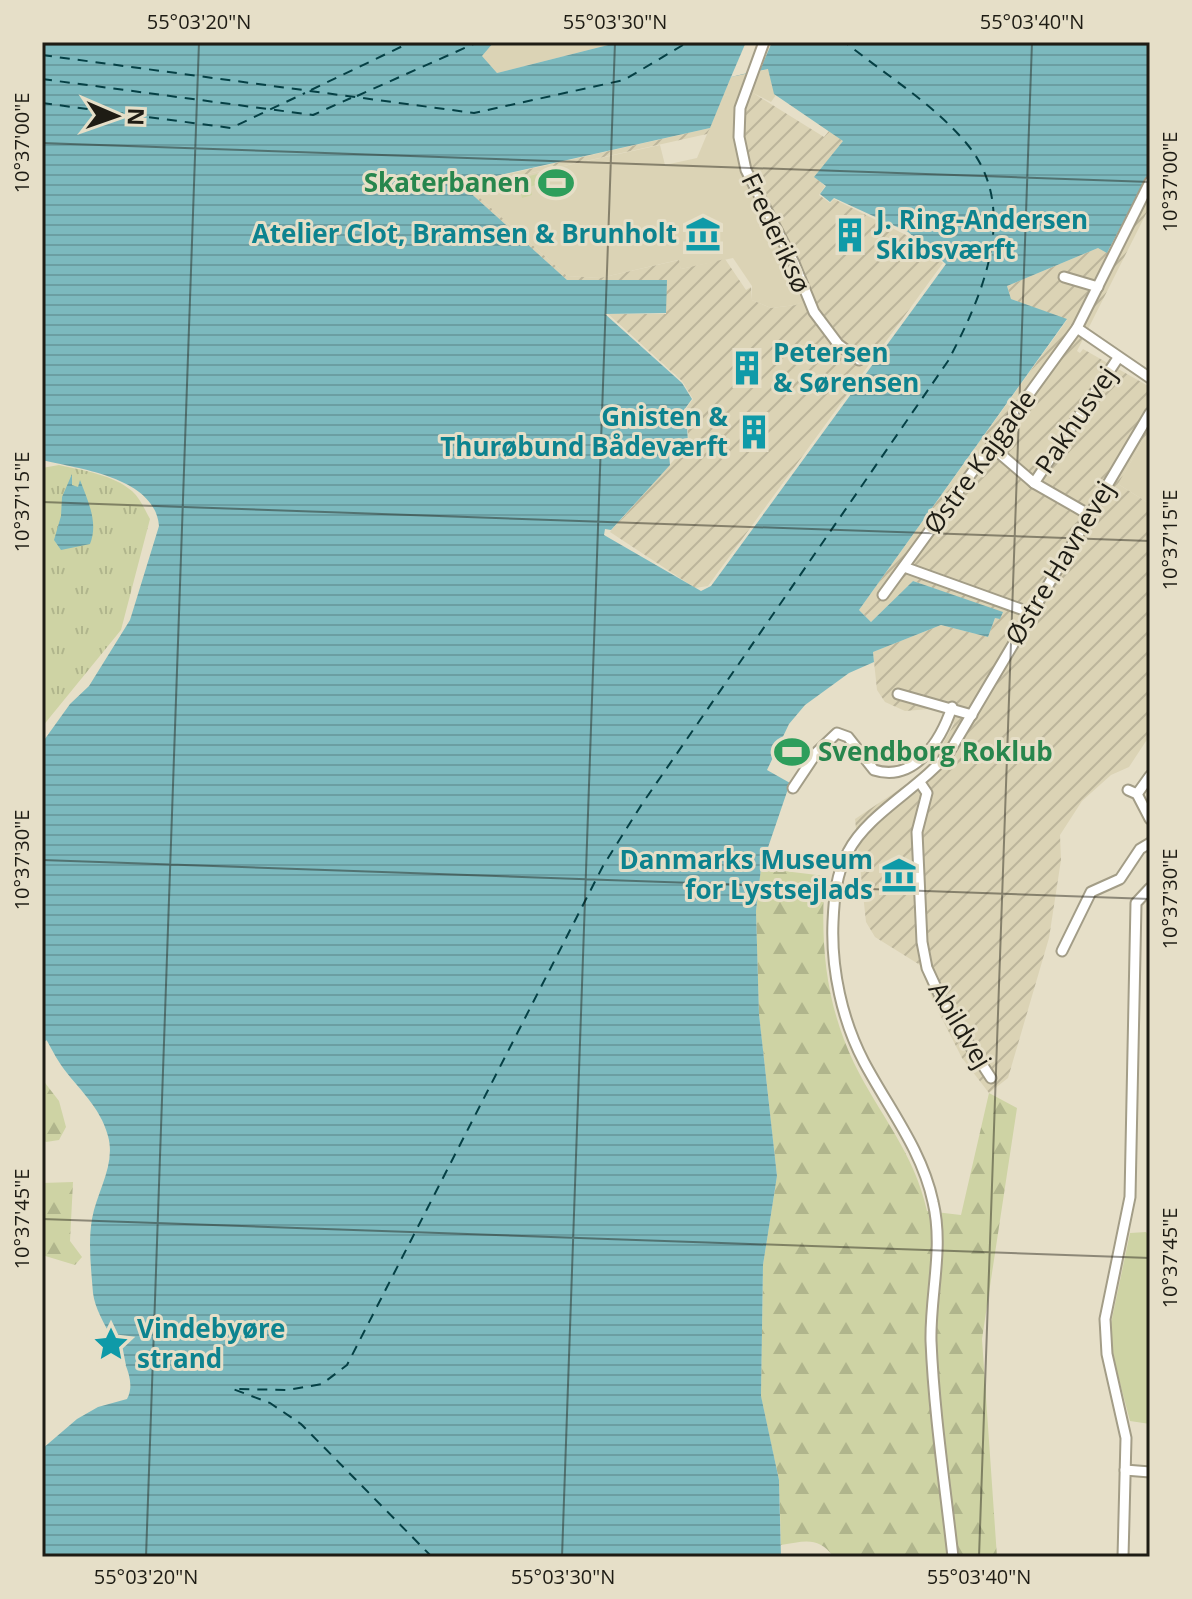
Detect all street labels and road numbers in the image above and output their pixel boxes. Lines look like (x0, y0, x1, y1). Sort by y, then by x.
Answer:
street label: Frederiksø (734, 167, 820, 298)
street label: Pakhusvej (1026, 359, 1124, 480)
street label: Østre Kajgade (915, 382, 1044, 541)
street label: Østre Havnevej (996, 474, 1122, 651)
street label: Abildvej (921, 974, 1001, 1075)

